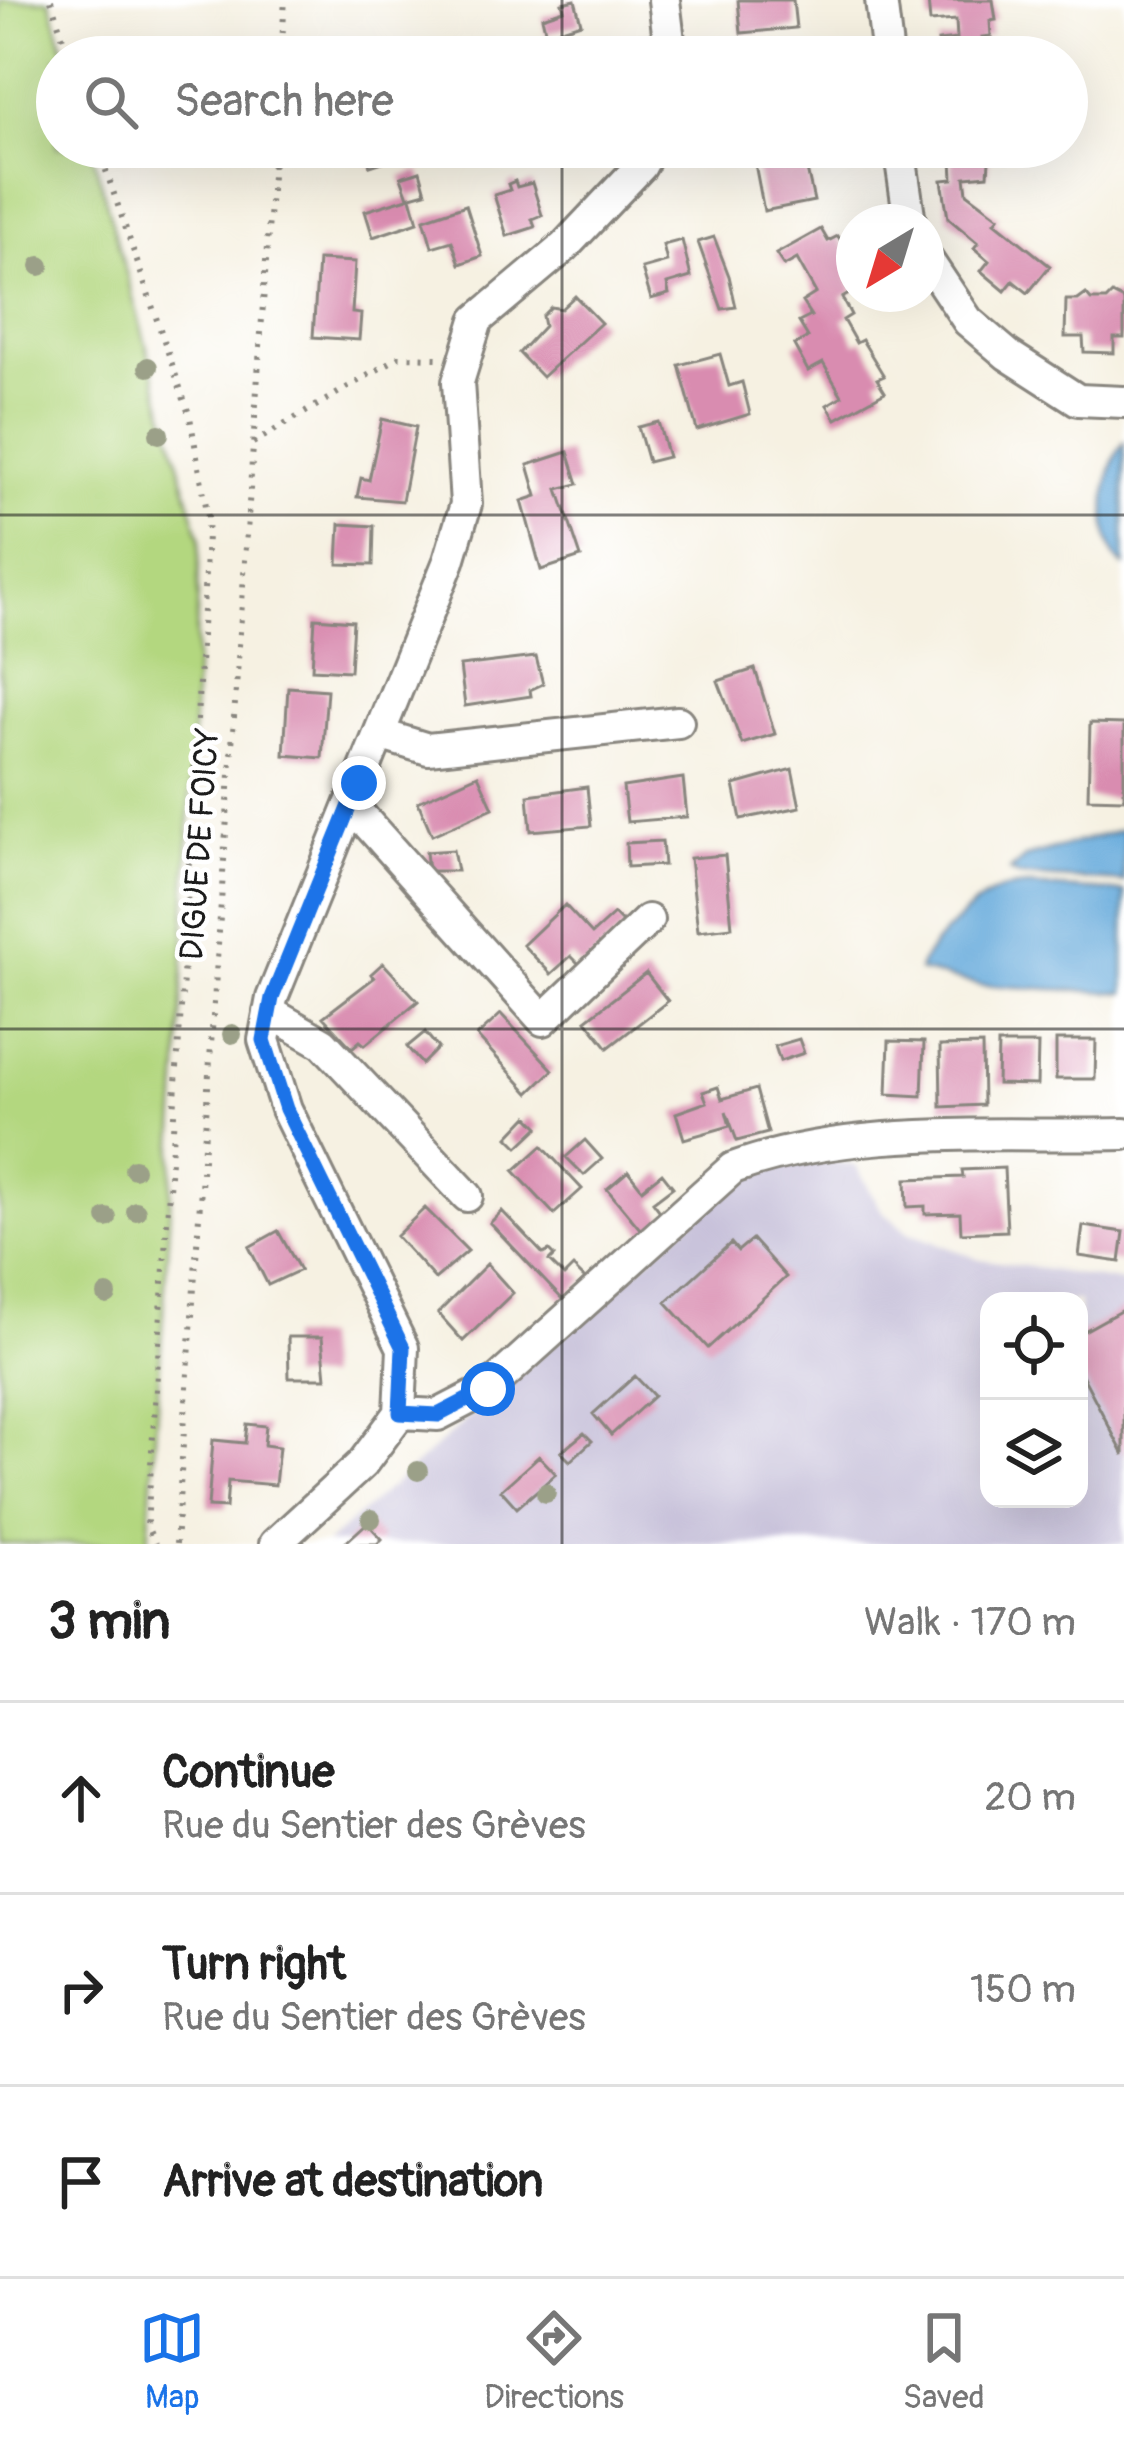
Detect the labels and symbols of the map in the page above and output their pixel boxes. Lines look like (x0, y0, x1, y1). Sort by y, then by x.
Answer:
north arrow (836, 204, 944, 312)
street label: DIGUE DE FOICY (171, 726, 229, 962)
route end (332, 756, 386, 810)
route start (461, 1362, 515, 1416)

